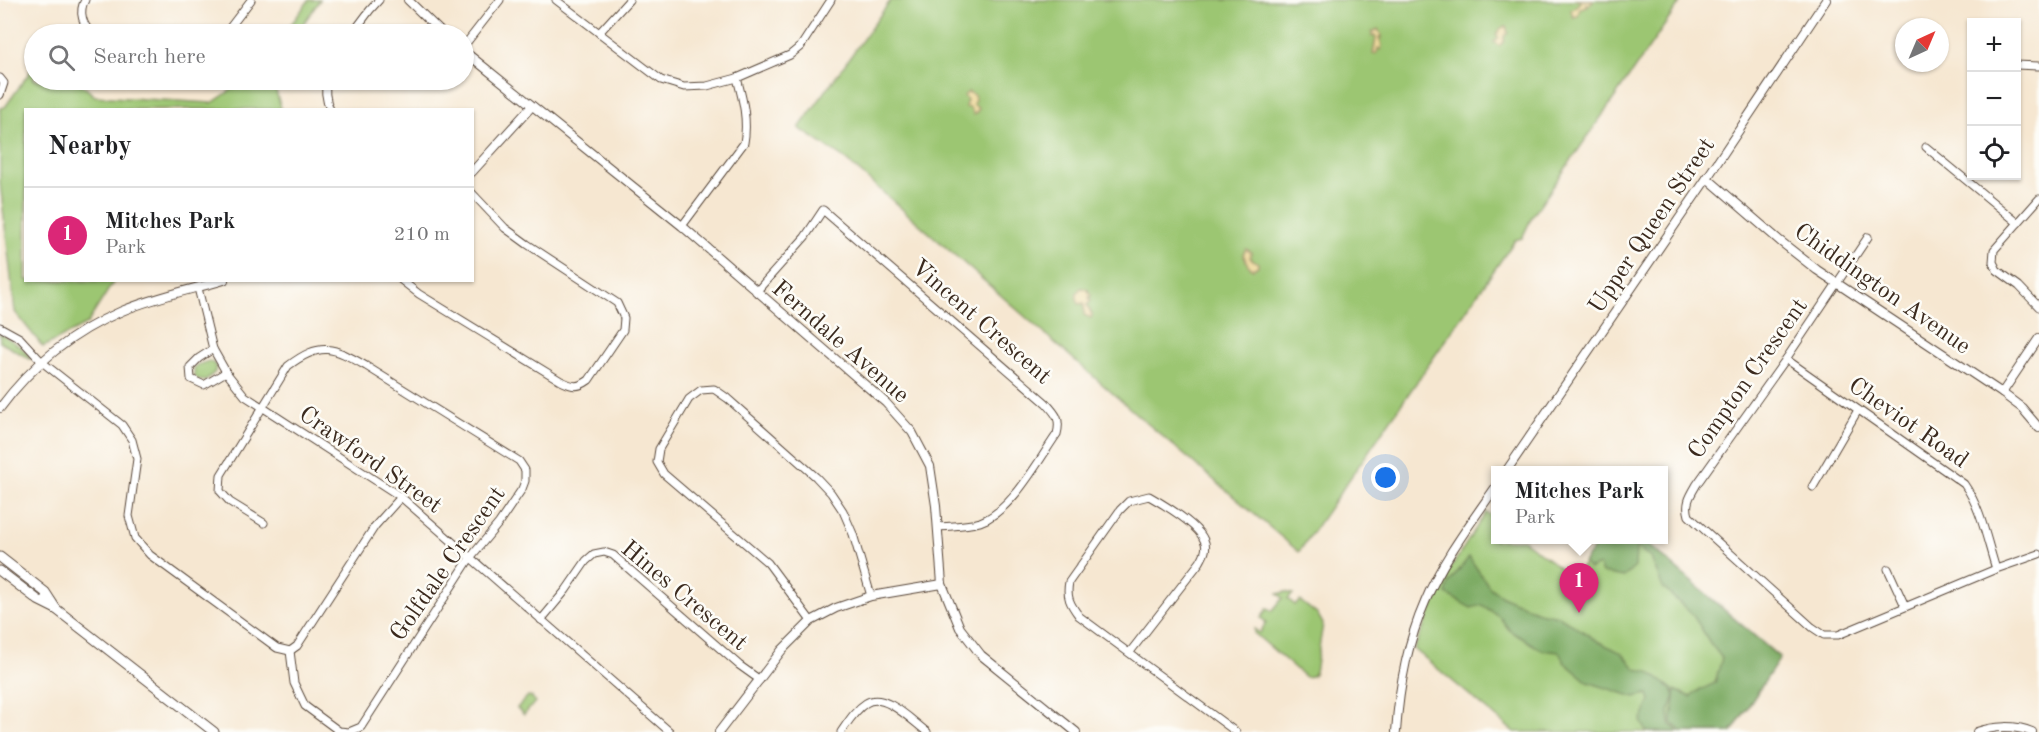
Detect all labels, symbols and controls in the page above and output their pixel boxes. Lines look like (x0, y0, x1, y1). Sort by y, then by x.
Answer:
north arrow (1895, 18, 1949, 72)
map controls (1967, 18, 2021, 180)
button: + (1967, 18, 2021, 72)
search box (24, 24, 474, 90)
icon: search (45, 41, 78, 74)
text: Search here (93, 46, 206, 68)
button: − (1967, 72, 2021, 126)
button: locate (1967, 126, 2021, 180)
text: Nearby (48, 134, 132, 160)
street label: Upper Queen Street (1585, 134, 1720, 318)
text: Mitches Park (105, 211, 235, 233)
street label: Chiddington Avenue (1789, 220, 1974, 359)
text: 1 (62, 225, 73, 245)
text: 210 m (394, 225, 450, 245)
text: Park (105, 238, 146, 258)
street label: Vincent Crescent (906, 255, 1055, 390)
street label: Ferndale Avenue (766, 277, 913, 408)
street label: Compton Crescent (1684, 295, 1813, 464)
street label: Cheviot Road (1844, 374, 1972, 474)
street label: Crawford Street (294, 403, 446, 519)
your location (1371, 463, 1400, 492)
popup (1491, 466, 1668, 544)
text: Mitches Park (1514, 481, 1645, 503)
street label: Golfdale Crescent (386, 483, 511, 646)
text: Park (1514, 508, 1556, 528)
street label: Hines Crescent (616, 537, 751, 656)
pin: 1 (1560, 564, 1598, 613)

